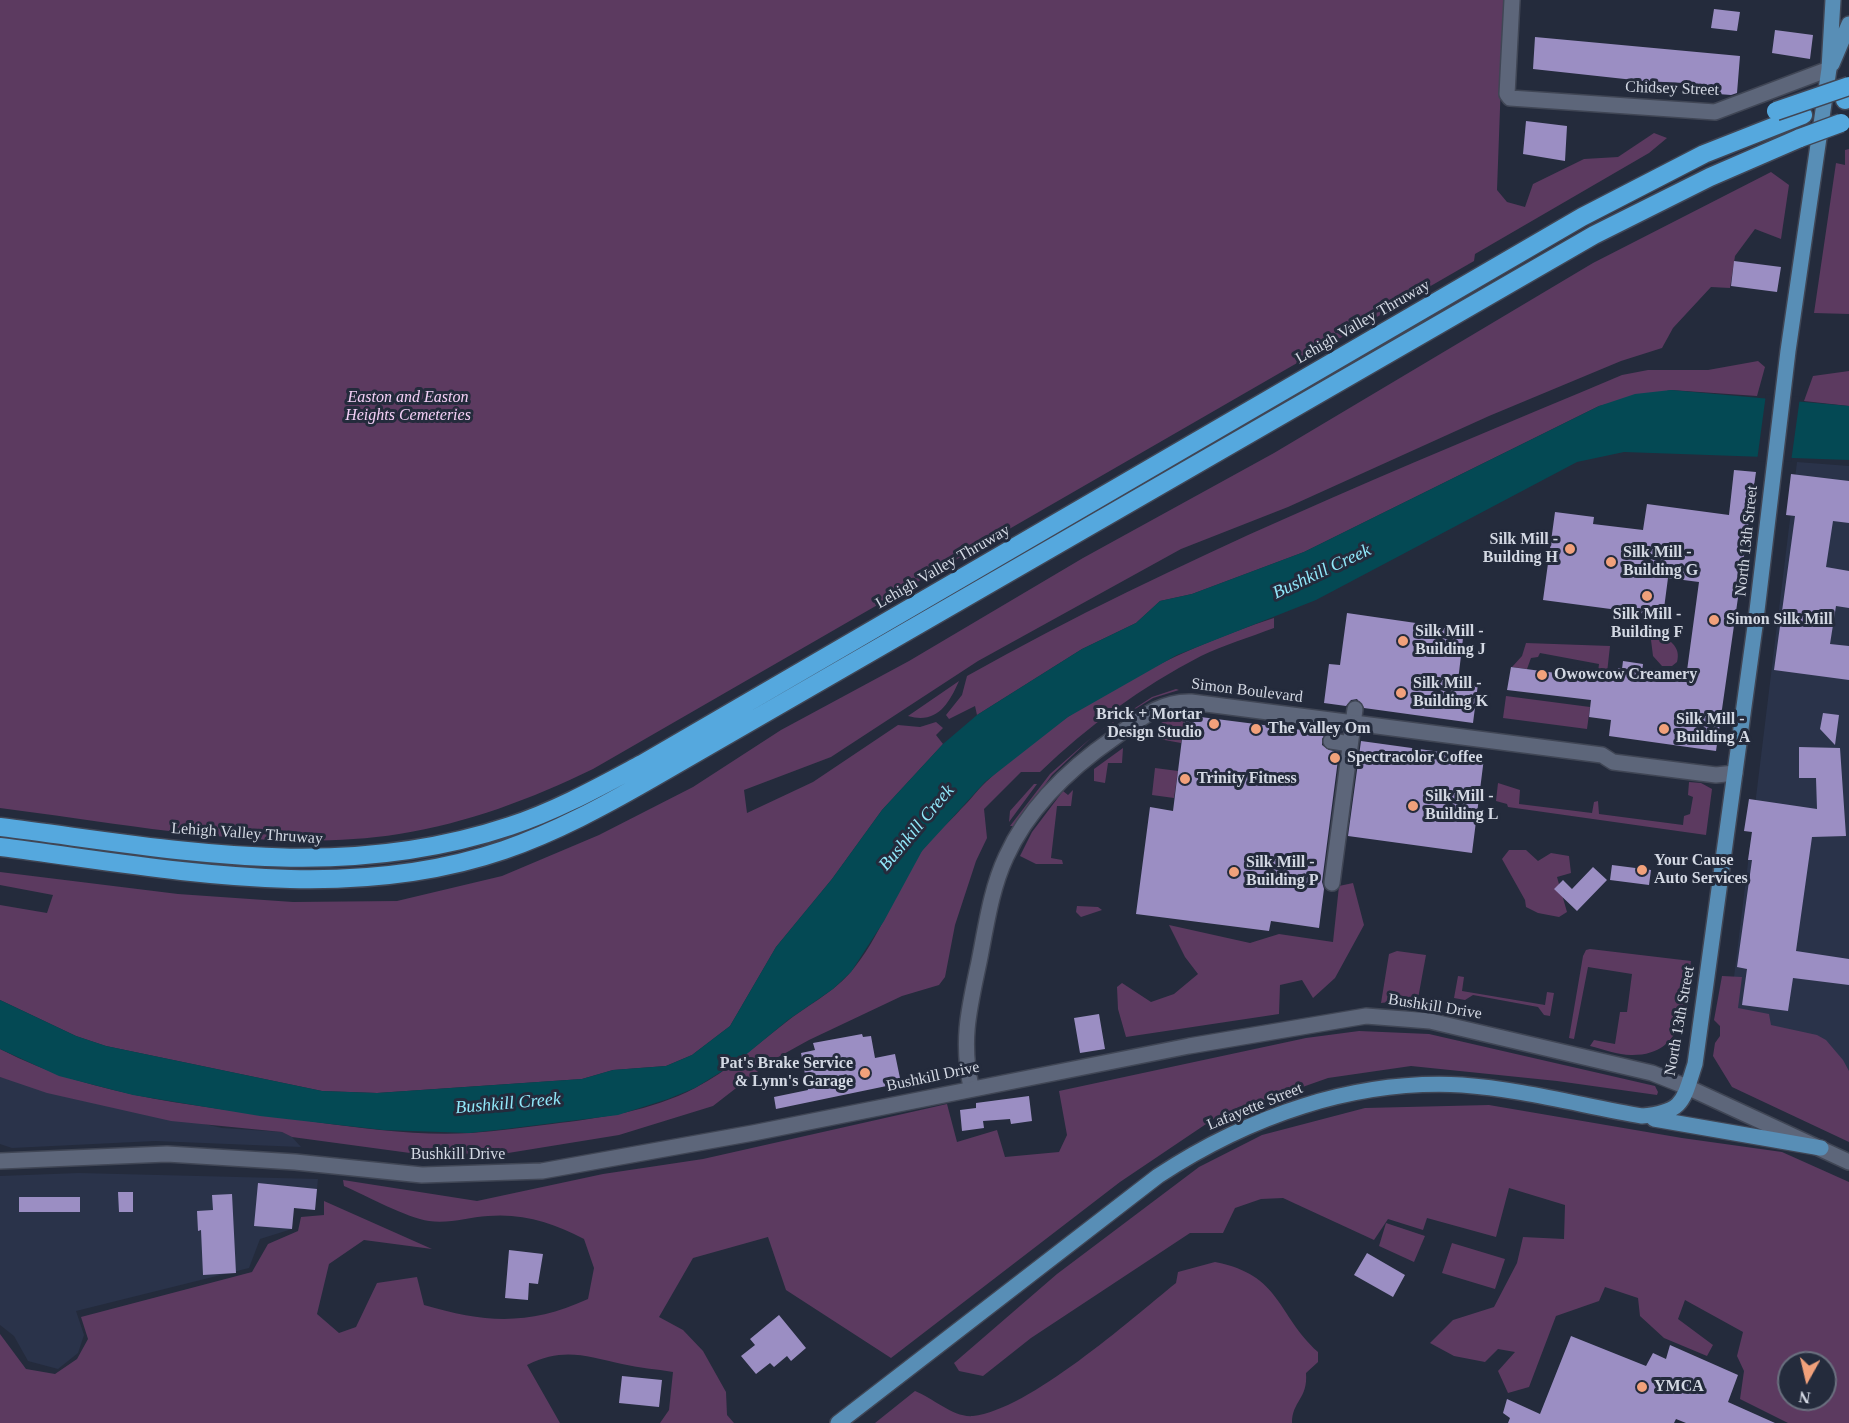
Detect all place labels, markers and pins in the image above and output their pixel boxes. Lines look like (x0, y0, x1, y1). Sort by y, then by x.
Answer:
place label: Silk Mill - Building H (1483, 530, 1558, 568)
marker: Silk Mill - Building H (1563, 542, 1577, 556)
place label: Silk Mill - Building G (1623, 543, 1698, 581)
marker: Silk Mill - Building G (1604, 555, 1618, 569)
marker: Silk Mill - Building F (1640, 589, 1654, 603)
place label: Silk Mill - Building F (1611, 605, 1683, 643)
place label: Simon Silk Mill (1726, 610, 1833, 630)
marker: Simon Silk Mill (1707, 613, 1721, 627)
place label: Silk Mill - Building J (1415, 622, 1486, 660)
marker: Silk Mill - Building J (1396, 634, 1410, 648)
place label: Owowcow Creamery (1554, 665, 1697, 685)
marker: Owowcow Creamery (1535, 668, 1549, 682)
place label: Silk Mill - Building K (1413, 674, 1488, 712)
marker: Silk Mill - Building K (1394, 686, 1408, 700)
place label: Brick + Mortar Design Studio (1096, 705, 1202, 743)
place label: Silk Mill - Building A (1676, 710, 1750, 748)
marker: Brick + Mortar Design Studio (1207, 717, 1221, 731)
place label: The Valley Om (1268, 719, 1371, 739)
marker: The Valley Om (1249, 722, 1263, 736)
marker: Silk Mill - Building A (1657, 722, 1671, 736)
place label: Spectracolor Coffee (1347, 748, 1482, 768)
marker: Spectracolor Coffee (1328, 751, 1342, 765)
place label: Trinity Fitness (1197, 769, 1297, 789)
marker: Trinity Fitness (1178, 772, 1192, 786)
place label: Silk Mill - Building L (1425, 787, 1498, 825)
marker: Silk Mill - Building L (1406, 799, 1420, 813)
place label: Your Cause Auto Services (1654, 851, 1748, 889)
place label: Silk Mill - Building P (1246, 853, 1318, 891)
marker: Your Cause Auto Services (1635, 863, 1649, 877)
marker: Silk Mill - Building P (1227, 865, 1241, 879)
place label: Pat's Brake Service & Lynn's Garage (720, 1054, 853, 1092)
marker: Pat's Brake Service & Lynn's Garage (858, 1066, 872, 1080)
place label: YMCA (1654, 1377, 1704, 1397)
marker: YMCA (1635, 1380, 1649, 1394)

